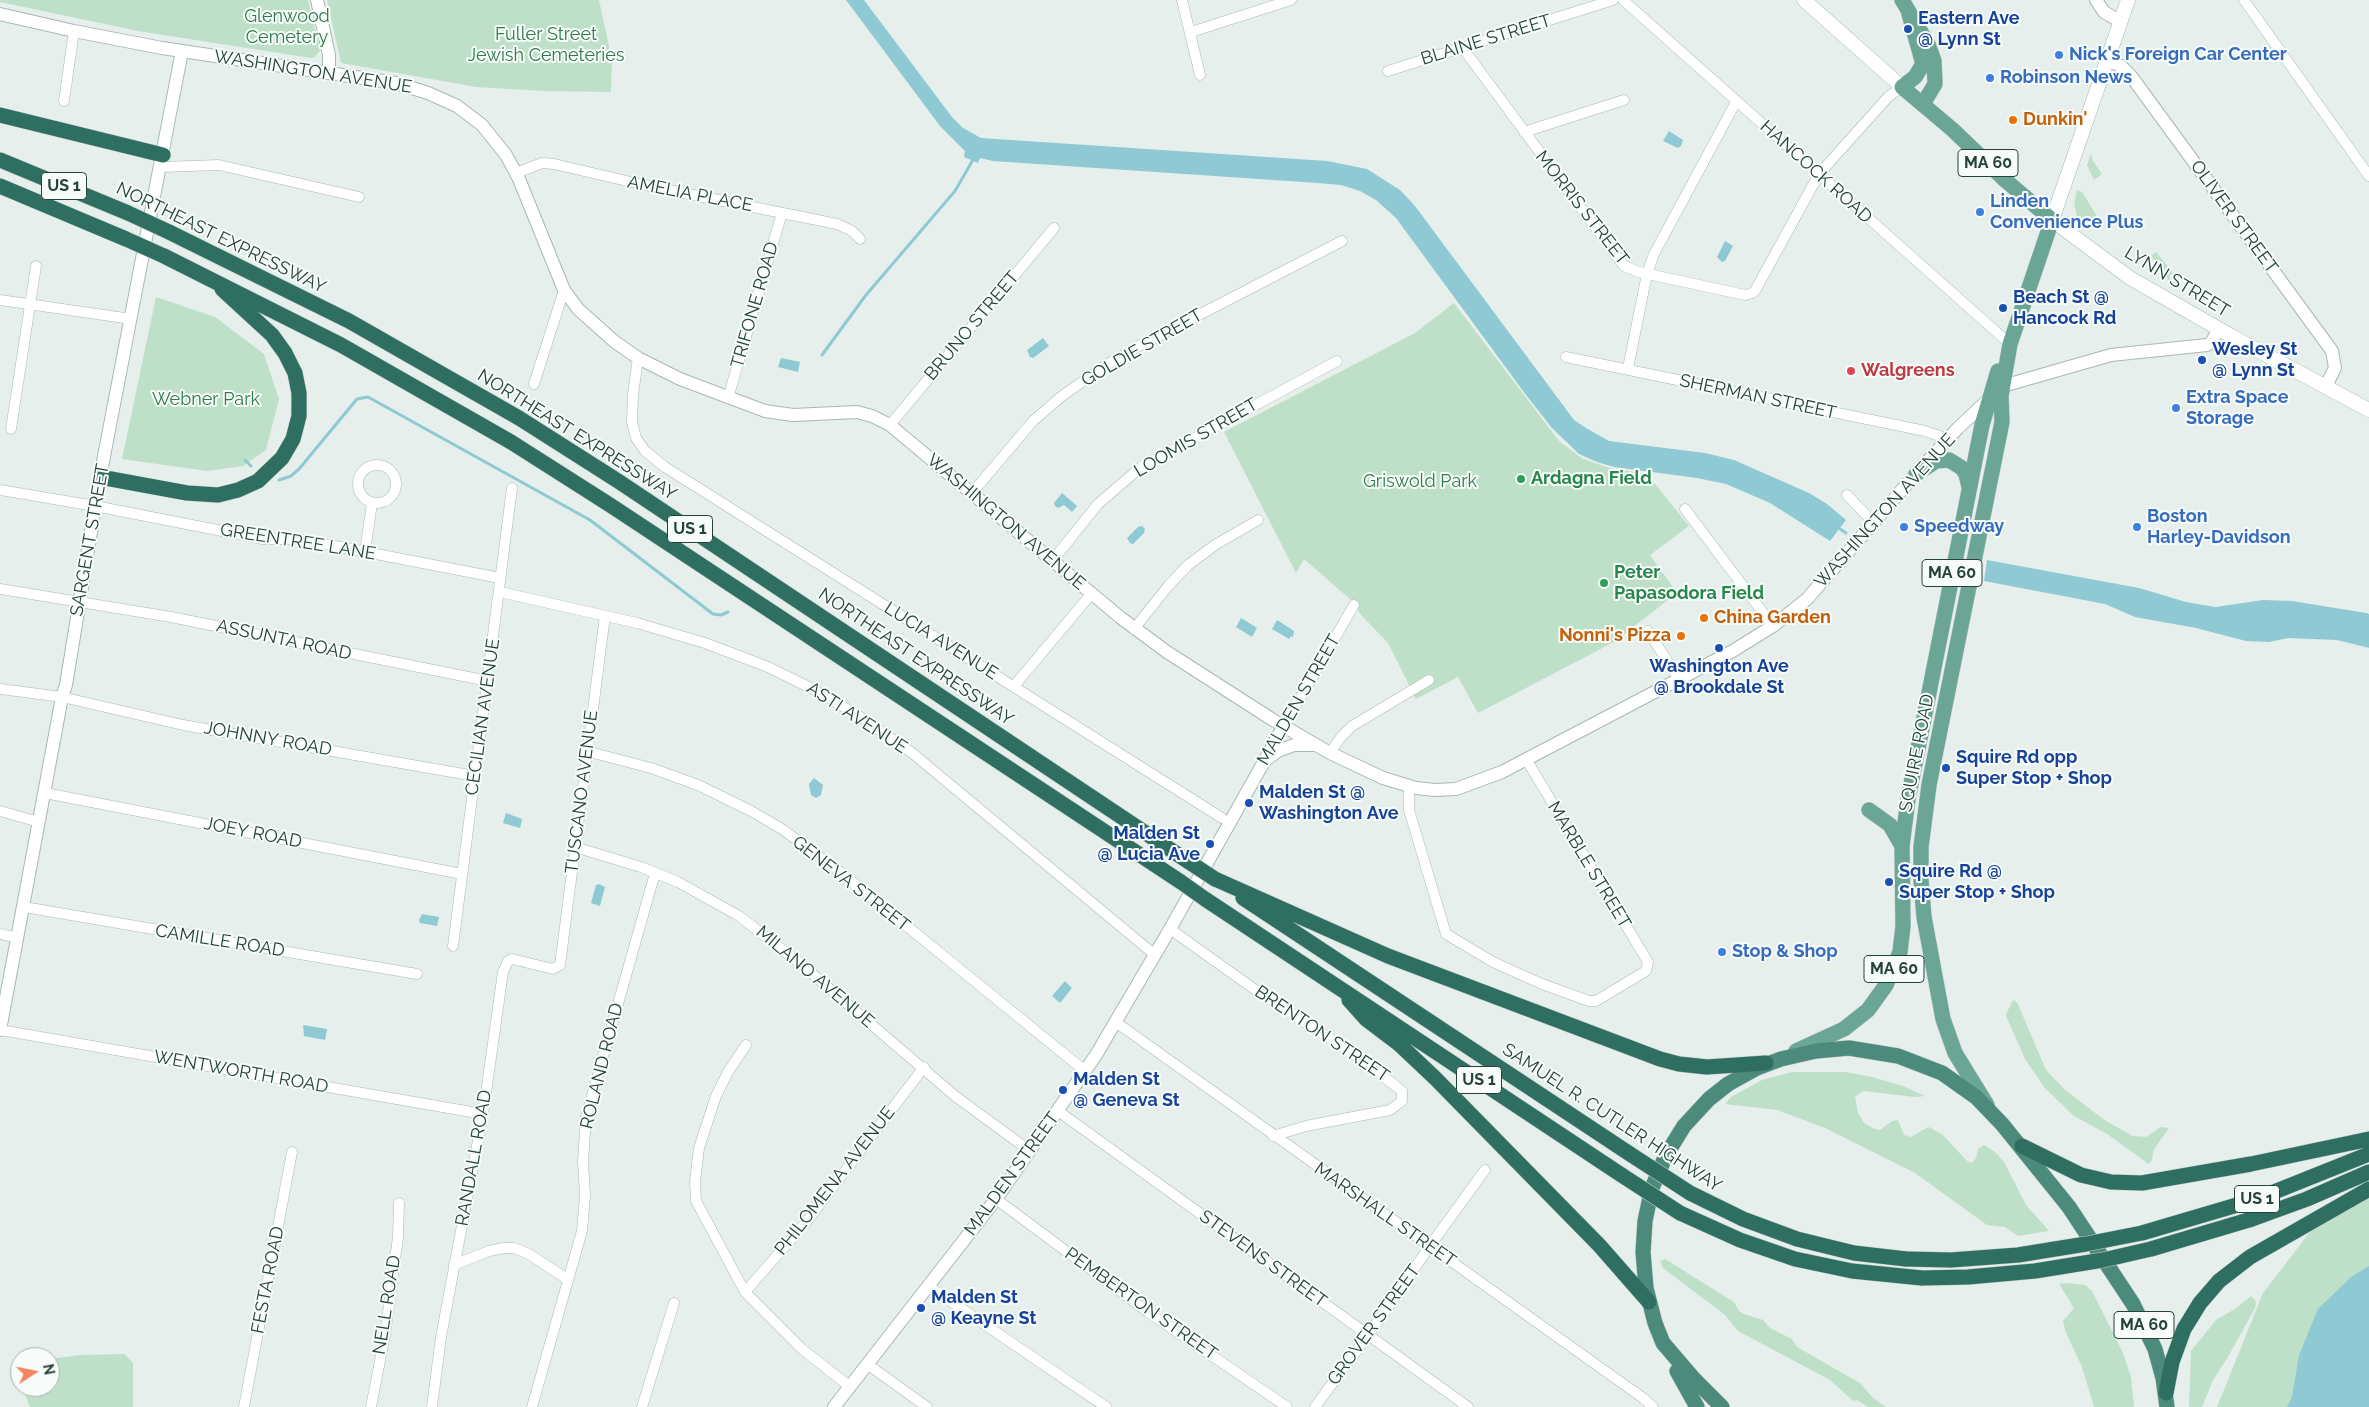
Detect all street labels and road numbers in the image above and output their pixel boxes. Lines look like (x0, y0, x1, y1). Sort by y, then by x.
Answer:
street label: BLAINE STREET (1418, 10, 1554, 70)
street label: WASHINGTON AVENUE (212, 46, 414, 98)
street label: HANCOCK ROAD (1755, 116, 1877, 228)
street label: MORRIS STREET (1531, 146, 1633, 270)
road number: MA 60 (1958, 150, 2018, 177)
street label: OLIVER STREET (2186, 156, 2282, 278)
street label: AMELIA PLACE (625, 171, 755, 217)
road number: US 1 (42, 172, 86, 200)
street label: NORTHEAST EXPRESSWAY (113, 178, 329, 298)
street label: TRIFONE ROAD (727, 239, 783, 371)
street label: LYNN STREET (2120, 242, 2234, 322)
street label: BRUNO STREET (920, 267, 1024, 385)
street label: GOLDIE STREET (1078, 305, 1206, 391)
street label: NORTHEAST EXPRESSWAY (473, 365, 681, 505)
street label: SHERMAN STREET (1678, 370, 1838, 424)
street label: LOOMIS STREET (1130, 394, 1262, 482)
street label: WASHINGTON AVENUE (1810, 429, 1960, 593)
street label: WASHINGTON AVENUE (922, 449, 1090, 595)
street label: SARGENT STREET (66, 462, 114, 618)
road number: US 1 (668, 516, 712, 542)
street label: GREENTREE LANE (219, 519, 377, 565)
road number: MA 60 (1922, 560, 1982, 586)
street label: NORTHEAST EXPRESSWAY (814, 584, 1018, 730)
street label: LUCIA AVENUE (880, 597, 1002, 685)
street label: ASSUNTA ROAD (214, 615, 354, 665)
street label: MALDEN STREET (1253, 631, 1345, 769)
street label: CECILIAN AVENUE (461, 637, 505, 797)
street label: ASTI AVENUE (803, 677, 911, 759)
street label: SQUIRE ROAD (1895, 692, 1939, 814)
street label: TUSCANO AVENUE (561, 709, 603, 875)
street label: JOHNNY ROAD (202, 717, 334, 761)
street label: MARBLE STREET (1543, 798, 1635, 932)
street label: JOEY ROAD (202, 813, 304, 853)
street label: GENEVA STREET (788, 831, 914, 937)
street label: CAMILLE ROAD (154, 920, 286, 962)
street label: MILANO AVENUE (752, 921, 878, 1033)
road number: MA 60 (1864, 956, 1924, 982)
street label: BRENTON STREET (1251, 981, 1393, 1087)
street label: ROLAND ROAD (576, 1001, 628, 1131)
street label: SAMUEL R. CUTLER HIGHWAY (1498, 1039, 1726, 1197)
street label: WENTWORTH ROAD (152, 1046, 330, 1098)
road number: US 1 (1456, 1066, 1502, 1094)
street label: RANDALL ROAD (451, 1088, 497, 1228)
street label: PHILOMENA AVENUE (770, 1102, 900, 1260)
street label: MALDEN STREET (960, 1108, 1064, 1240)
street label: MARSHALL STREET (1310, 1158, 1460, 1272)
road number: US 1 (2234, 1186, 2280, 1212)
street label: STEVENS STREET (1195, 1206, 1331, 1312)
street label: FESTA ROAD (247, 1225, 289, 1335)
street label: PEMBERTON STREET (1060, 1243, 1222, 1365)
street label: NELL ROAD (368, 1254, 406, 1356)
street label: GROVER STREET (1323, 1261, 1425, 1389)
road number: MA 60 (2114, 1312, 2174, 1338)

